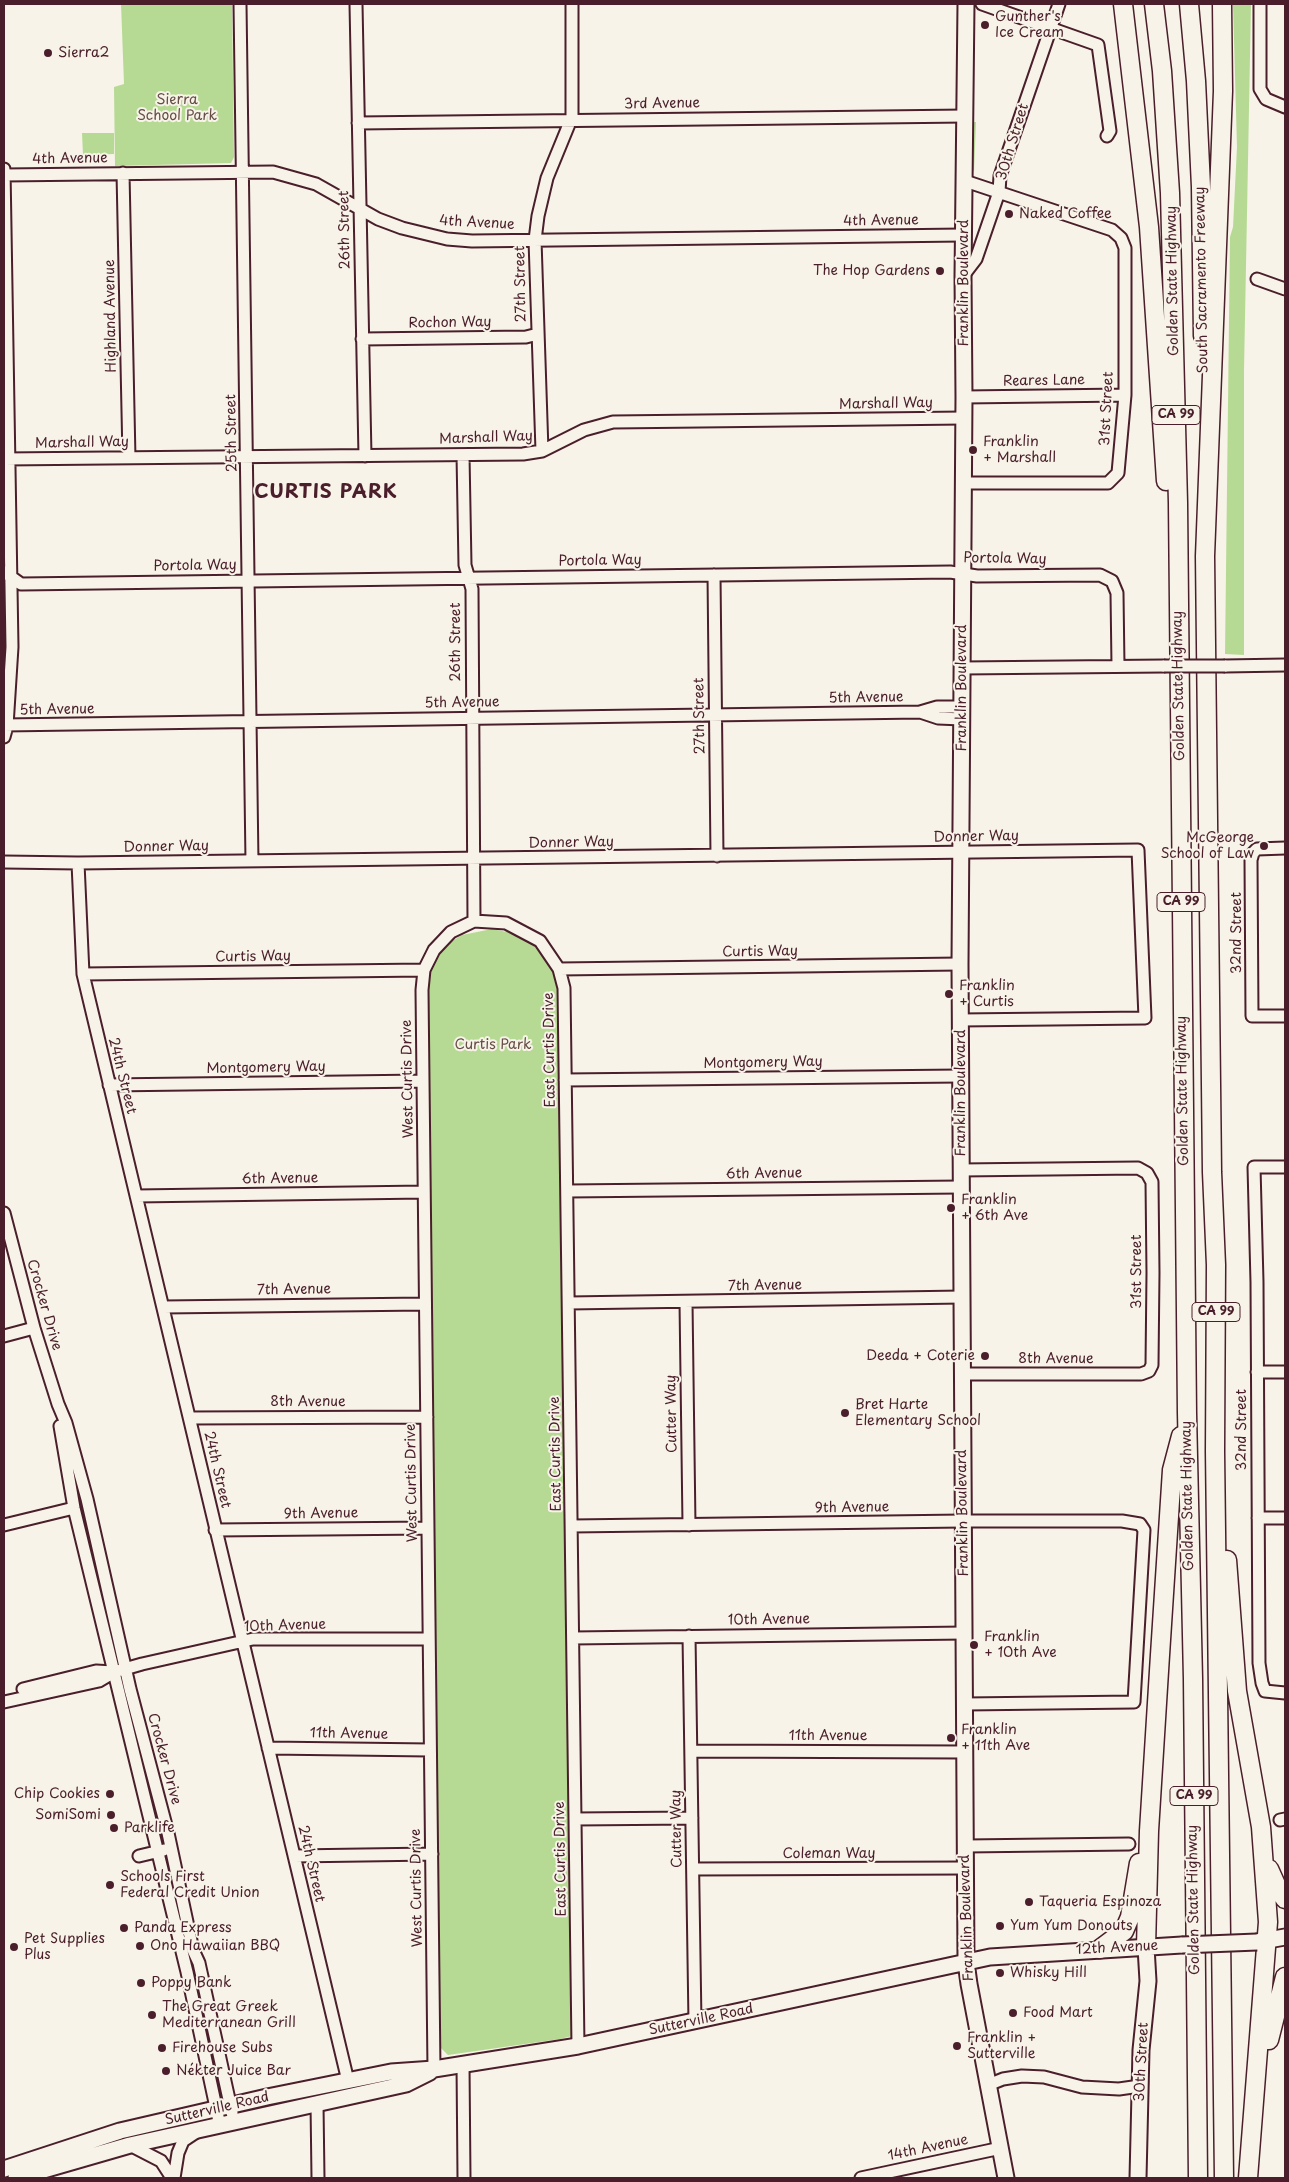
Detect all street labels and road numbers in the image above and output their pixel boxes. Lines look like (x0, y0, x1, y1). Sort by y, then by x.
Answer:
street label: 3rd Avenue (624, 95, 700, 113)
street label: 30th Street (993, 102, 1033, 182)
street label: 4th Avenue (32, 150, 108, 168)
street label: South Sacramento Freeway (1192, 187, 1212, 373)
street label: 26th Street (336, 190, 354, 270)
street label: Golden State Highway (1163, 206, 1183, 356)
street label: 4th Avenue (843, 212, 919, 230)
street label: 4th Avenue (439, 213, 515, 233)
street label: Franklin Boulevard (956, 219, 972, 347)
street label: 27th Street (512, 246, 530, 322)
street label: Highland Avenue (102, 259, 120, 373)
street label: Rochon Way (408, 314, 492, 332)
street label: 31st Street (1097, 371, 1117, 447)
street label: Reares Lane (1003, 372, 1085, 390)
street label: 25th Street (223, 394, 241, 472)
street label: Marshall Way (839, 395, 933, 413)
road number: CA 99 (1152, 406, 1200, 424)
street label: Marshall Way (439, 428, 533, 448)
street label: Marshall Way (35, 434, 129, 452)
street label: Portola Way (963, 550, 1047, 568)
street label: Portola Way (558, 552, 642, 570)
street label: Portola Way (153, 557, 237, 575)
street label: 26th Street (448, 603, 464, 681)
street label: Golden State Highway (1169, 611, 1189, 761)
street label: Franklin Boulevard (954, 624, 970, 752)
street label: 27th Street (691, 678, 709, 754)
street label: 5th Avenue (828, 689, 904, 707)
street label: 5th Avenue (424, 694, 500, 712)
street label: 5th Avenue (19, 701, 95, 719)
street label: Donner Way (933, 828, 1019, 846)
street label: Donner Way (528, 834, 614, 852)
street label: Donner Way (123, 838, 209, 856)
road number: CA 99 (1157, 892, 1205, 912)
street label: 32nd Street (1229, 892, 1245, 974)
street label: Curtis Way (722, 943, 798, 961)
street label: Curtis Way (215, 948, 291, 966)
street label: East Curtis Drive (541, 992, 559, 1108)
street label: Golden State Highway (1173, 1016, 1193, 1166)
street label: West Curtis Drive (399, 1019, 417, 1139)
street label: Franklin Boulevard (953, 1029, 969, 1157)
street label: 24th Street (104, 1036, 140, 1116)
street label: Montgomery Way (703, 1054, 823, 1072)
street label: Montgomery Way (206, 1059, 326, 1077)
street label: 6th Avenue (726, 1165, 802, 1183)
street label: 6th Avenue (242, 1170, 318, 1188)
street label: 31st Street (1129, 1235, 1145, 1309)
street label: Crocker Drive (23, 1258, 65, 1352)
street label: 7th Avenue (728, 1277, 802, 1295)
street label: 7th Avenue (257, 1281, 331, 1299)
road number: CA 99 (1192, 1302, 1240, 1321)
street label: 8th Avenue (1018, 1351, 1094, 1367)
street label: Cutter Way (663, 1375, 681, 1453)
street label: 32nd Street (1234, 1389, 1250, 1471)
street label: 8th Avenue (270, 1394, 346, 1410)
street label: East Curtis Drive (547, 1396, 565, 1512)
street label: Golden State Highway (1178, 1421, 1198, 1571)
street label: West Curtis Drive (403, 1423, 421, 1543)
street label: 24th Street (200, 1430, 234, 1510)
street label: Franklin Boulevard (953, 1449, 973, 1577)
street label: 9th Avenue (815, 1499, 889, 1517)
street label: 9th Avenue (284, 1505, 358, 1523)
street label: 10th Avenue (728, 1611, 810, 1629)
street label: 10th Avenue (244, 1616, 326, 1636)
street label: Crocker Drive (144, 1711, 184, 1807)
street label: 11th Avenue (310, 1725, 388, 1743)
street label: 11th Avenue (789, 1728, 867, 1744)
road number: CA 99 (1170, 1786, 1218, 1805)
street label: Cutter Way (668, 1790, 686, 1868)
street label: East Curtis Drive (552, 1801, 570, 1917)
street label: 24th Street (294, 1824, 328, 1904)
street label: Golden State Highway (1184, 1825, 1204, 1975)
street label: West Curtis Drive (408, 1828, 426, 1948)
street label: Coleman Way (782, 1846, 876, 1862)
street label: Franklin Boulevard (956, 1854, 978, 1982)
street label: 12th Avenue (1075, 1937, 1159, 1959)
street label: Sutterville Road (647, 2001, 755, 2039)
street label: 30th Street (1132, 2022, 1152, 2102)
street label: Sutterville Road (163, 2089, 271, 2129)
street label: 14th Avenue (886, 2131, 970, 2165)

